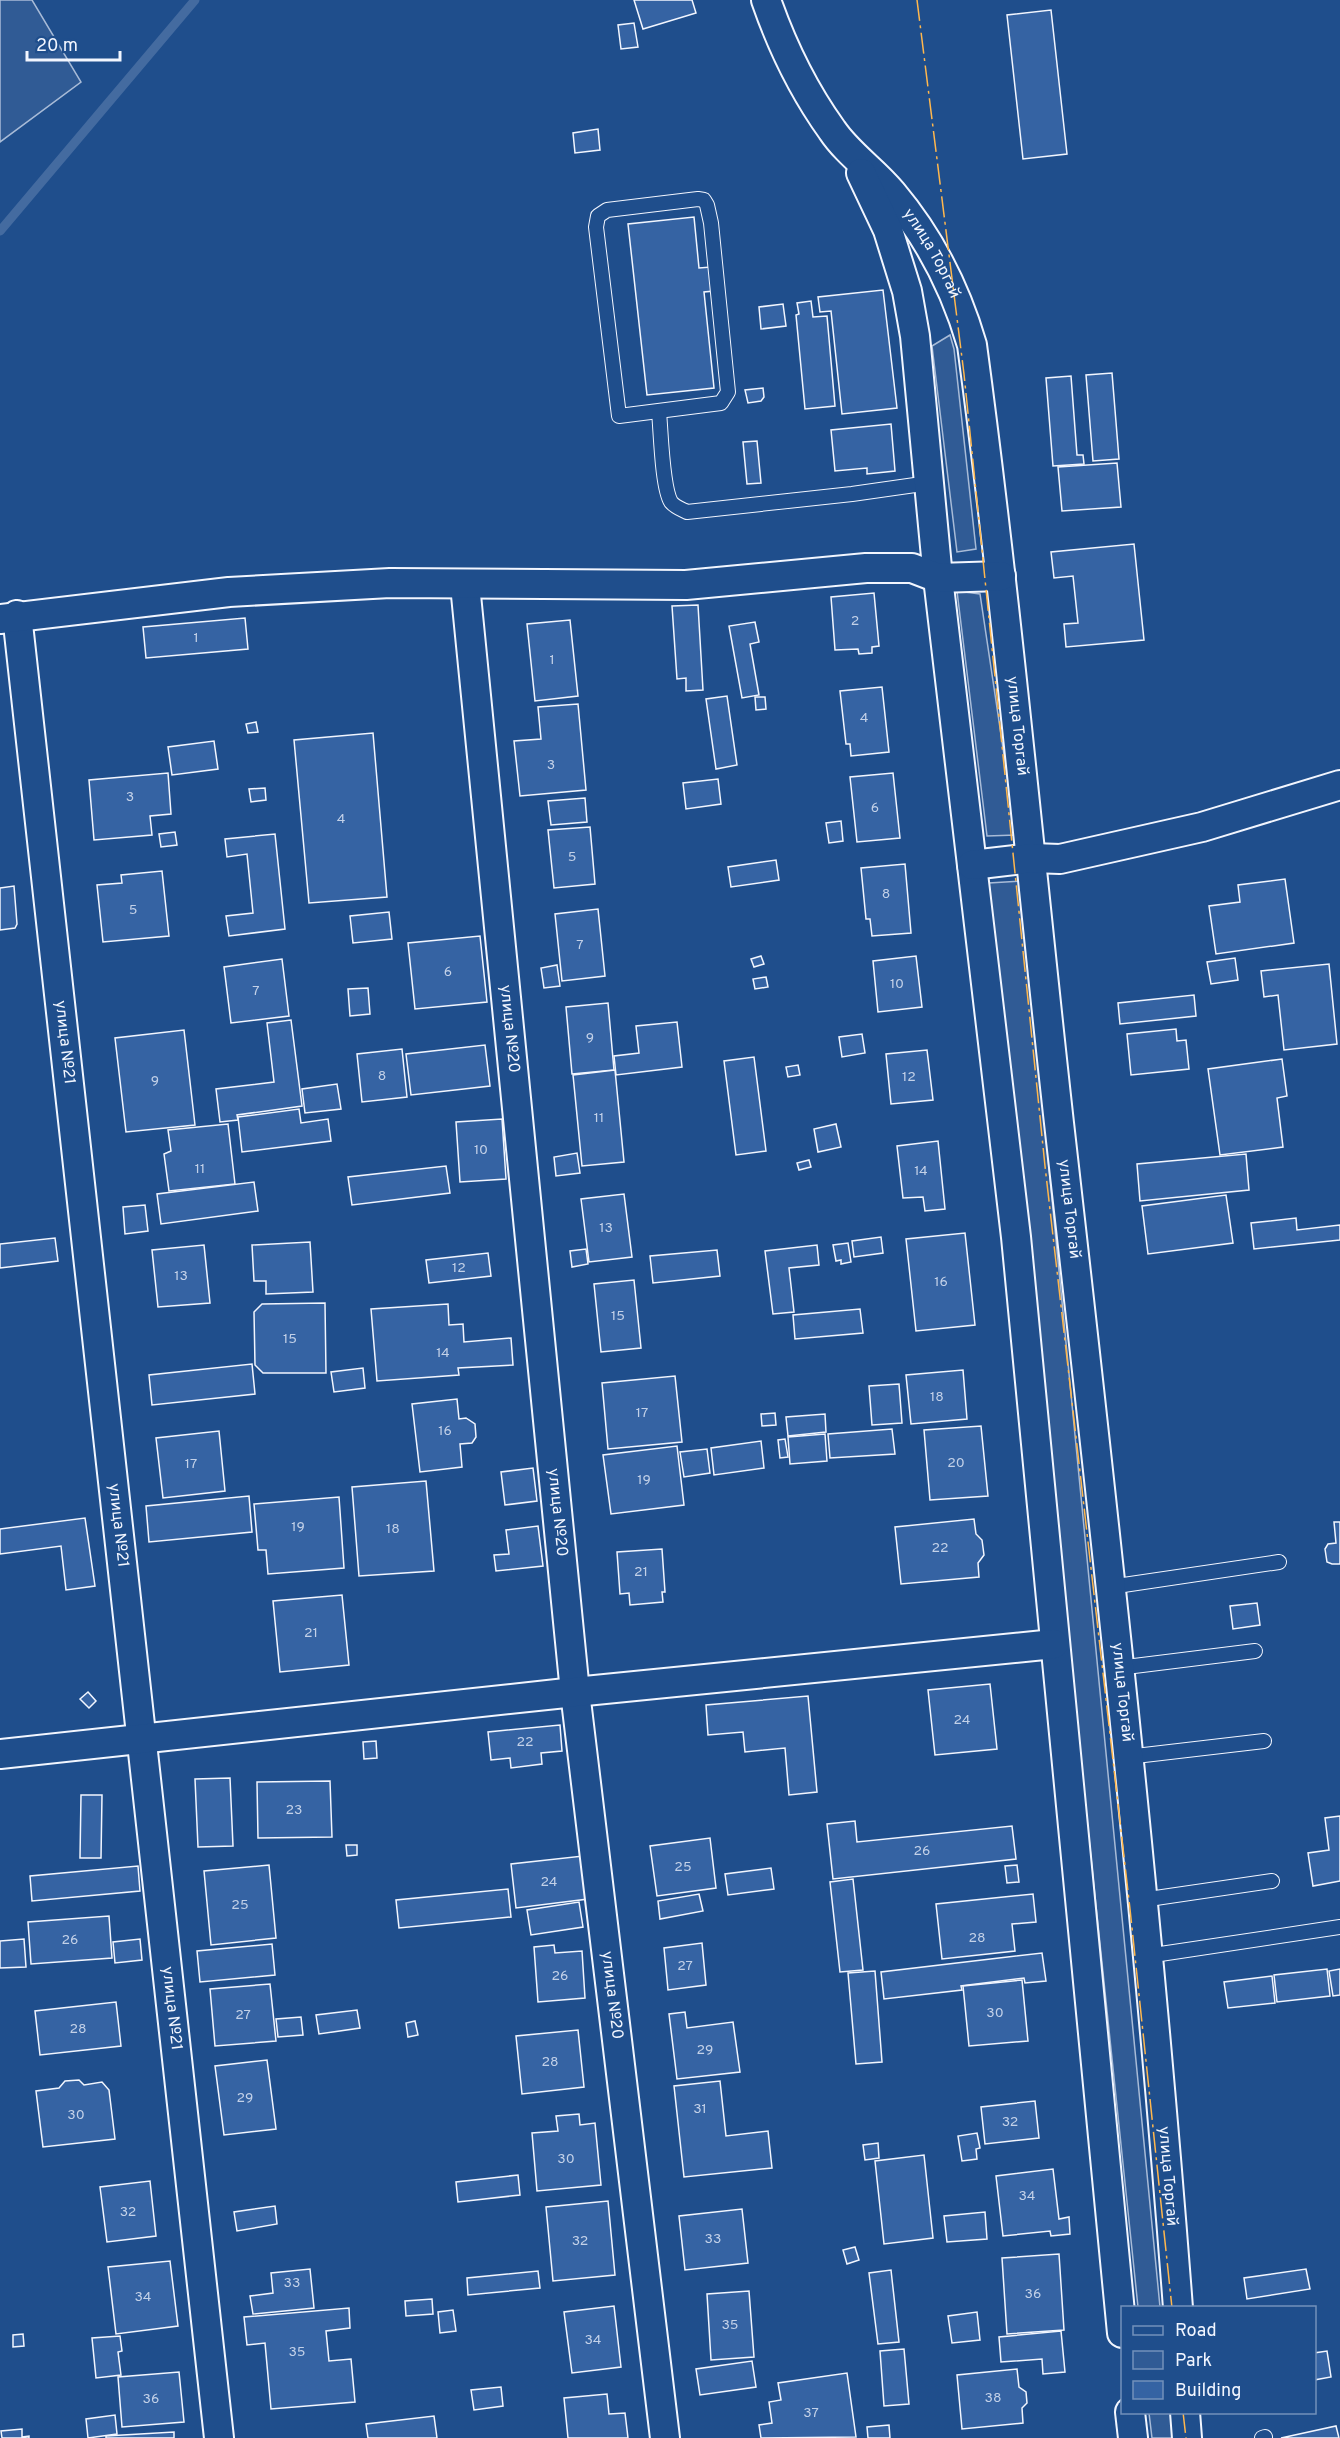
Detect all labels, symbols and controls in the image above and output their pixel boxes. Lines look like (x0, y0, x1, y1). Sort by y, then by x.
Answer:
scale bar (27, 24, 120, 62)
text: 20 m (36, 35, 78, 58)
street label: улица Торгай (898, 205, 964, 302)
house number: 2 (851, 613, 859, 630)
house number: 1 (193, 630, 199, 647)
house number: 1 (549, 652, 555, 669)
street label: улица Торгай (1002, 675, 1032, 777)
house number: 4 (860, 710, 868, 727)
house number: 3 (547, 757, 555, 774)
house number: 3 (126, 789, 134, 806)
house number: 6 (871, 800, 879, 817)
house number: 4 (337, 811, 345, 828)
house number: 5 (568, 849, 576, 866)
house number: 8 (882, 886, 890, 903)
house number: 5 (129, 902, 137, 919)
house number: 7 (576, 937, 584, 954)
house number: 6 (444, 964, 452, 981)
house number: 10 (890, 976, 904, 993)
house number: 7 (252, 983, 260, 1000)
street label: улица №20 (495, 984, 523, 1074)
street label: улица №21 (50, 999, 79, 1085)
house number: 9 (586, 1030, 594, 1047)
house number: 8 (378, 1068, 386, 1085)
house number: 12 (902, 1069, 916, 1086)
house number: 9 (151, 1073, 159, 1090)
house number: 11 (594, 1110, 604, 1127)
house number: 10 (474, 1142, 488, 1159)
street label: улица Торгай (1053, 1158, 1084, 1260)
house number: 11 (195, 1161, 205, 1178)
house number: 14 (914, 1163, 928, 1180)
house number: 13 (599, 1220, 613, 1237)
house number: 12 (452, 1260, 466, 1277)
house number: 13 (174, 1268, 188, 1285)
house number: 16 (934, 1274, 948, 1291)
house number: 15 (611, 1308, 625, 1325)
house number: 15 (283, 1331, 297, 1348)
house number: 14 (436, 1345, 450, 1362)
house number: 18 (930, 1389, 944, 1406)
house number: 17 (636, 1405, 648, 1422)
house number: 16 (438, 1423, 452, 1440)
house number: 20 (947, 1455, 965, 1472)
house number: 17 (185, 1456, 197, 1473)
street label: улица №20 (543, 1467, 571, 1557)
house number: 19 (637, 1472, 651, 1489)
street label: улица №21 (103, 1482, 132, 1568)
house number: 19 (291, 1519, 305, 1536)
house number: 18 (386, 1521, 400, 1538)
house number: 22 (931, 1540, 949, 1557)
house number: 21 (634, 1564, 648, 1581)
house number: 21 (304, 1625, 318, 1642)
street label: улица Торгай (1107, 1641, 1137, 1743)
house number: 24 (953, 1712, 971, 1729)
house number: 22 (516, 1734, 534, 1751)
house number: 23 (286, 1802, 303, 1819)
house number: 26 (914, 1843, 930, 1860)
house number: 25 (674, 1859, 692, 1876)
house number: 24 (540, 1874, 558, 1891)
house number: 25 (231, 1897, 249, 1914)
house number: 28 (968, 1930, 986, 1947)
house number: 26 (62, 1932, 78, 1949)
street label: улица №20 (596, 1950, 627, 2041)
house number: 27 (677, 1958, 693, 1975)
street label: улица №21 (157, 1965, 186, 2051)
house number: 26 (552, 1968, 568, 1985)
house number: 30 (986, 2005, 1004, 2022)
house number: 27 (235, 2007, 251, 2024)
house number: 28 (69, 2021, 87, 2038)
house number: 29 (697, 2042, 713, 2059)
house number: 28 (541, 2054, 559, 2071)
house number: 29 (237, 2090, 253, 2107)
house number: 31 (693, 2101, 707, 2118)
house number: 30 (67, 2107, 85, 2124)
house number: 32 (1002, 2114, 1018, 2131)
street label: улица Торгай (1153, 2125, 1182, 2227)
house number: 30 (557, 2151, 575, 2168)
house number: 34 (1018, 2188, 1036, 2205)
house number: 32 (120, 2204, 136, 2221)
house number: 33 (705, 2231, 721, 2248)
house number: 32 (572, 2233, 588, 2250)
house number: 33 (284, 2275, 300, 2292)
house number: 36 (1025, 2286, 1041, 2303)
house number: 34 (134, 2289, 152, 2306)
legend (1121, 2306, 1316, 2414)
house number: 35 (721, 2317, 739, 2334)
text: Road (1175, 2320, 1217, 2343)
house number: 34 (584, 2332, 602, 2349)
house number: 35 (288, 2344, 306, 2361)
text: Park (1175, 2350, 1212, 2373)
text: Building (1175, 2380, 1241, 2403)
house number: 38 (985, 2390, 1001, 2407)
house number: 36 (143, 2391, 159, 2408)
house number: 37 (803, 2405, 819, 2422)

